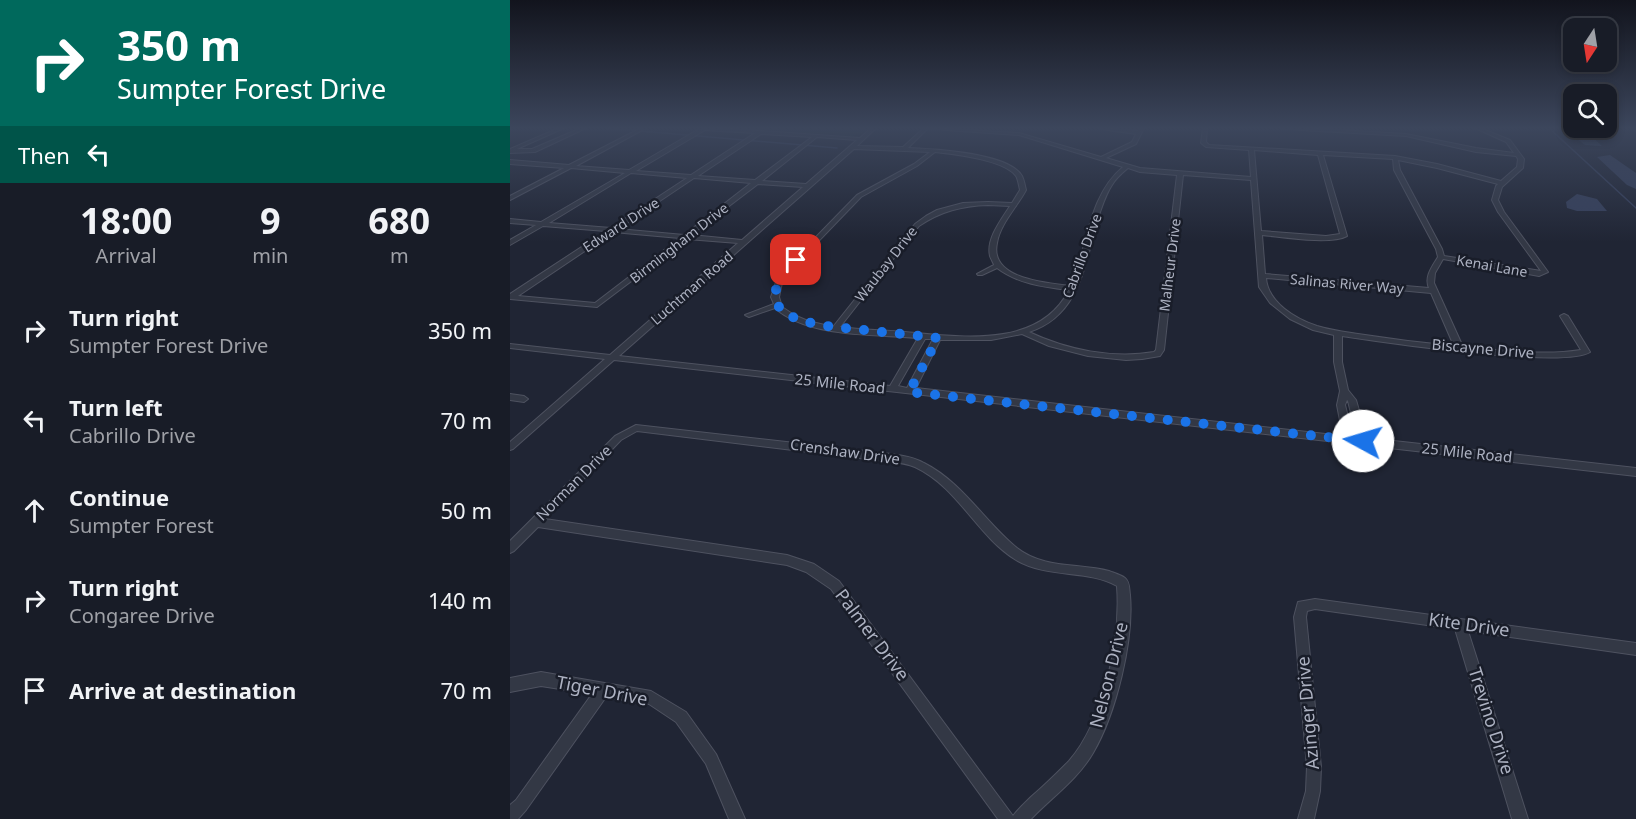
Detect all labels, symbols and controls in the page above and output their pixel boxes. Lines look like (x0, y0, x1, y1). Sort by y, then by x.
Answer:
text: 350 m (117, 16, 241, 73)
north arrow (1563, 18, 1617, 72)
map controls (1563, 18, 1617, 138)
icon: right (18, 24, 96, 102)
text: Sumpter Forest Drive (117, 70, 386, 107)
button: search (1563, 84, 1617, 138)
icon: left (82, 138, 115, 171)
text: Then (18, 140, 70, 170)
street label: Edward Drive (579, 193, 663, 256)
text: 18:00 (80, 196, 172, 245)
text: 9 (260, 196, 281, 245)
text: 680 (368, 196, 430, 245)
street label: Birmingham Drive (625, 198, 732, 287)
street label: Cabrillo Drive (1057, 211, 1106, 301)
street label: Malheur Drive (1154, 217, 1185, 312)
street label: Waubay Drive (850, 222, 921, 305)
pin (770, 234, 821, 285)
text: Arrival (96, 242, 157, 269)
text: min (252, 242, 288, 269)
text: m (390, 242, 409, 269)
icon: arrive (779, 243, 812, 276)
street label: Luchtman Road (646, 247, 737, 329)
street label: Kenai Lane (1455, 250, 1529, 281)
street label: Salinas River Way (1289, 269, 1406, 298)
text: Turn right (69, 302, 179, 332)
icon: right (18, 314, 51, 347)
text: 350 m (428, 315, 492, 345)
text: Sumpter Forest Drive (69, 332, 268, 359)
street label: Biscayne Drive (1431, 334, 1535, 362)
street label: 25 Mile Road (794, 368, 886, 398)
text: Turn left (69, 392, 163, 422)
icon: left (18, 404, 51, 437)
text: 70 m (441, 405, 492, 435)
position arrow (1331, 409, 1395, 473)
text: Cabrillo Drive (69, 422, 196, 449)
street label: Crenshaw Drive (789, 433, 901, 469)
street label: 25 Mile Road (1421, 437, 1513, 467)
street label: Norman Drive (531, 440, 616, 525)
text: Continue (69, 482, 169, 512)
icon: ahead (18, 494, 51, 527)
text: 50 m (441, 495, 492, 525)
text: Sumpter Forest (69, 512, 214, 539)
text: Turn right (69, 572, 179, 602)
icon: right (18, 584, 51, 617)
street label: Palmer Drive (830, 584, 915, 685)
text: 140 m (428, 585, 492, 615)
text: Congaree Drive (69, 602, 215, 629)
street label: Kite Drive (1427, 606, 1511, 642)
street label: Nelson Drive (1083, 619, 1133, 730)
street label: Azinger Drive (1290, 655, 1324, 771)
street label: Trevino Drive (1463, 664, 1521, 777)
street label: Tiger Drive (554, 669, 650, 711)
icon: arrive (18, 674, 51, 707)
text: Arrive at destination (69, 675, 296, 705)
text: 70 m (441, 675, 492, 705)

